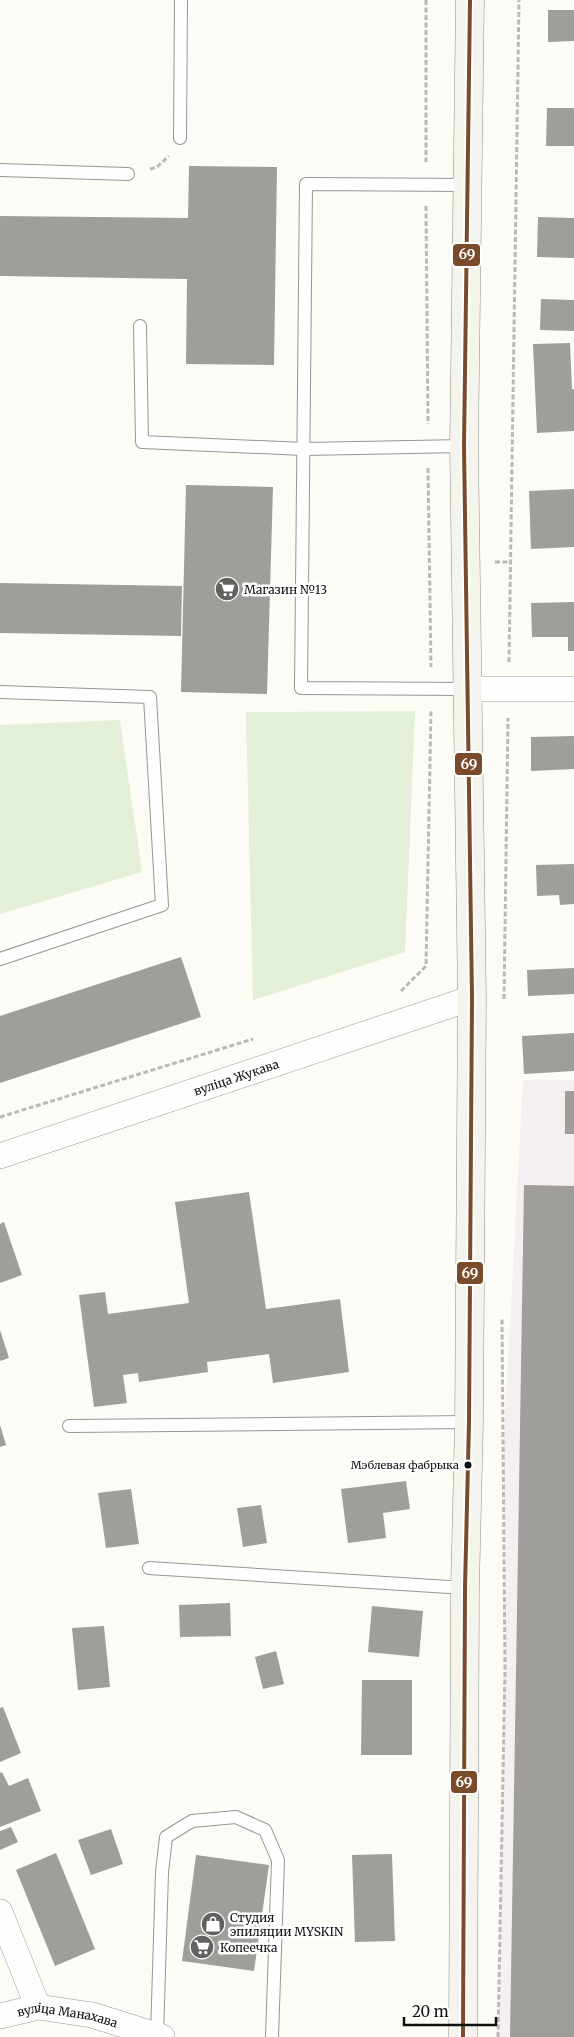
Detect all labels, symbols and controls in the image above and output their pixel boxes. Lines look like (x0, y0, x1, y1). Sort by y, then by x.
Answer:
line badge: 69 (452, 243, 481, 267)
text: 69 (459, 245, 475, 263)
supermarket icon: Магазин №13 (214, 576, 240, 602)
place label: Магазин №13 (244, 582, 327, 597)
line badge: 69 (454, 752, 483, 776)
text: 69 (461, 755, 477, 773)
street label: вуліца Жукава (192, 1056, 281, 1098)
line badge: 69 (456, 1261, 484, 1285)
text: 69 (462, 1264, 478, 1282)
place label: Мэблевая фабрыка (351, 1458, 459, 1472)
marker: Мэблевая фабрыка (463, 1460, 473, 1470)
line badge: 69 (450, 1770, 478, 1794)
text: 69 (456, 1773, 472, 1791)
place label: Студия эпиляции MYSKIN (230, 1910, 344, 1939)
shop icon: Студия эпиляции MYSKIN (200, 1911, 226, 1937)
supermarket icon: Копеечка (189, 1934, 215, 1960)
place label: Копеечка (220, 1940, 278, 1955)
scale bar (404, 1994, 496, 2026)
street label: вуліца Манахава (15, 2000, 120, 2030)
text: 20 m (412, 2002, 449, 2021)

